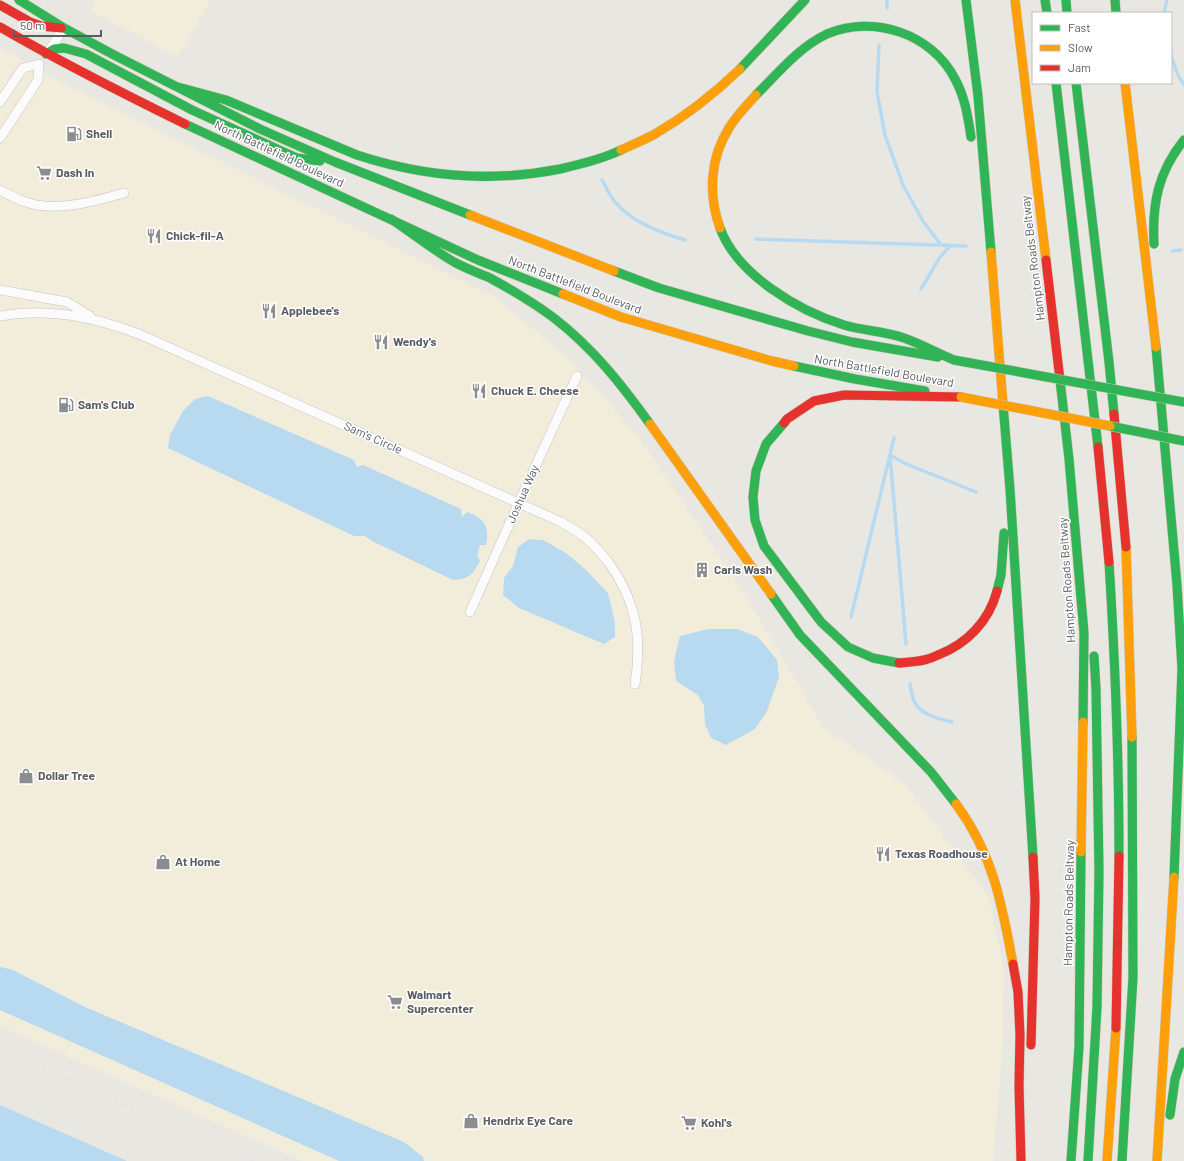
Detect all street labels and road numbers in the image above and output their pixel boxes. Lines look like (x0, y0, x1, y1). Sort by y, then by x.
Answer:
street label: North Battlefield Boulevard (212, 117, 346, 189)
street label: Hampton Roads Beltway (1017, 194, 1047, 322)
street label: North Battlefield Boulevard (507, 252, 644, 316)
street label: North Battlefield Boulevard (813, 351, 955, 389)
street label: Sam's Circle (342, 418, 405, 456)
street label: Joshua Way (503, 462, 541, 525)
street label: Hampton Roads Beltway (1055, 516, 1077, 643)
street label: Hampton Roads Beltway (1060, 839, 1076, 966)

